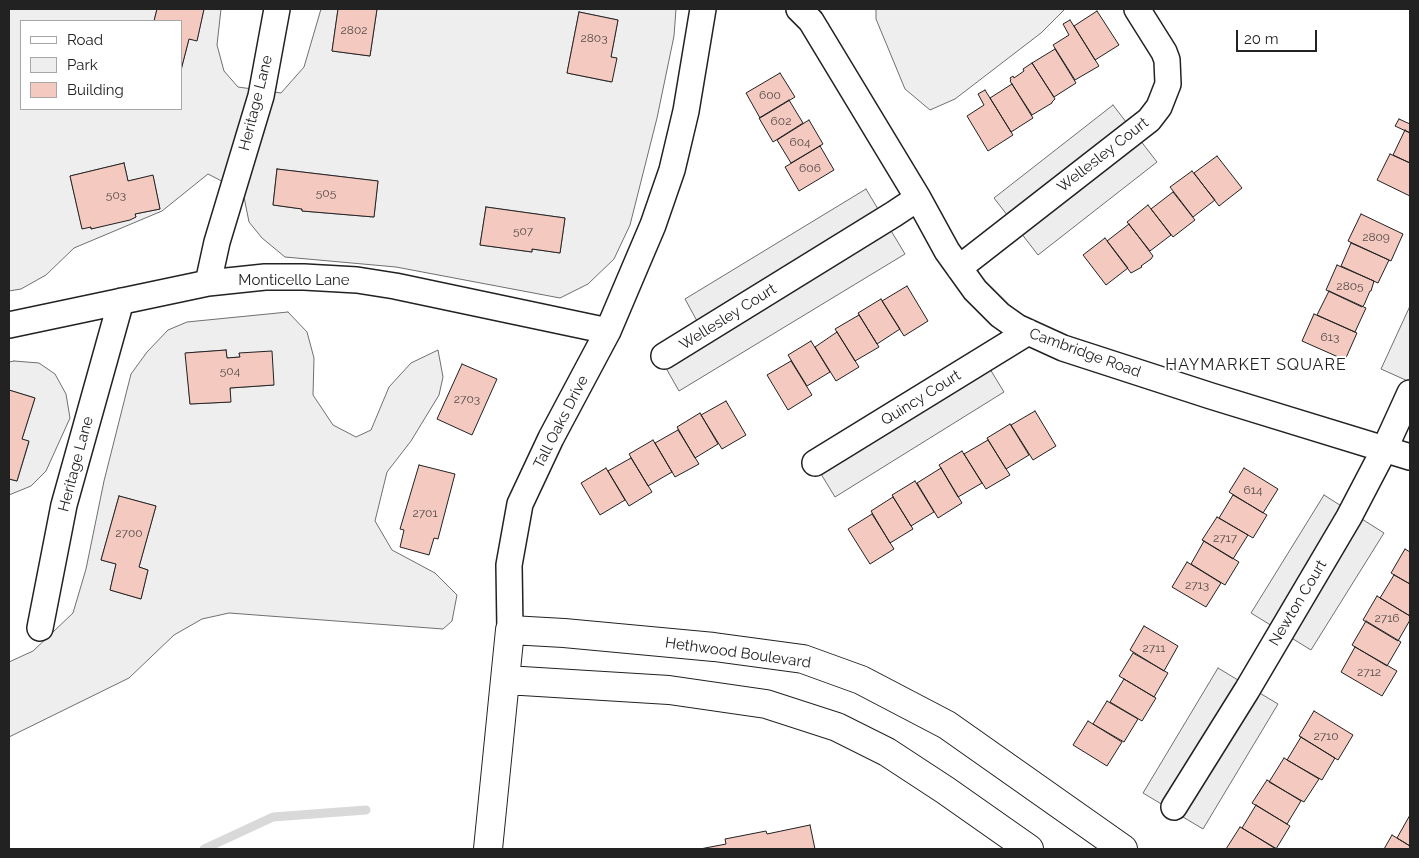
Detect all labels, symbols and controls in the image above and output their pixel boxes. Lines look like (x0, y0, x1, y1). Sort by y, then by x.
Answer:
legend (20, 20, 182, 110)
scale bar (1239, 20, 1320, 52)
house number: 2802 (341, 23, 367, 37)
text: 20 m (1244, 30, 1279, 48)
text: Road (67, 31, 103, 49)
house number: 2803 (580, 31, 608, 45)
street label: Heritage Lane (235, 53, 277, 153)
text: Park (67, 56, 98, 74)
text: Building (67, 81, 124, 99)
house number: 600 (759, 88, 781, 102)
house number: 602 (771, 114, 791, 128)
street label: Wellesley Court (1054, 114, 1152, 196)
house number: 604 (789, 135, 811, 149)
house number: 606 (799, 161, 821, 175)
house number: 505 (316, 186, 336, 200)
house number: 503 (106, 188, 126, 202)
house number: 507 (513, 224, 533, 238)
house number: 2809 (1362, 230, 1390, 244)
street label: Monticello Lane (238, 271, 350, 289)
house number: 2805 (1336, 279, 1364, 293)
street label: Wellesley Court (676, 280, 780, 354)
street label: Cambridge Road (1027, 324, 1143, 382)
house number: 613 (1321, 330, 1339, 344)
district label: HAYMARKET SQUARE (1163, 355, 1349, 375)
house number: 504 (220, 364, 240, 378)
street label: Quincy Court (878, 366, 964, 430)
street label: Tall Oaks Drive (530, 372, 592, 472)
house number: 2703 (454, 392, 480, 406)
street label: Heritage Lane (55, 414, 97, 514)
house number: 614 (1244, 483, 1262, 497)
house number: 2701 (412, 506, 438, 520)
house number: 2700 (115, 526, 143, 540)
house number: 2717 (1213, 531, 1237, 545)
street label: Newton Court (1265, 557, 1331, 649)
house number: 2713 (1185, 578, 1209, 592)
house number: 2716 (1374, 611, 1400, 625)
street label: Hethwood Boulevard (664, 634, 812, 672)
house number: 2711 (1143, 641, 1165, 655)
house number: 2712 (1357, 665, 1381, 679)
house number: 2710 (1313, 729, 1339, 743)

